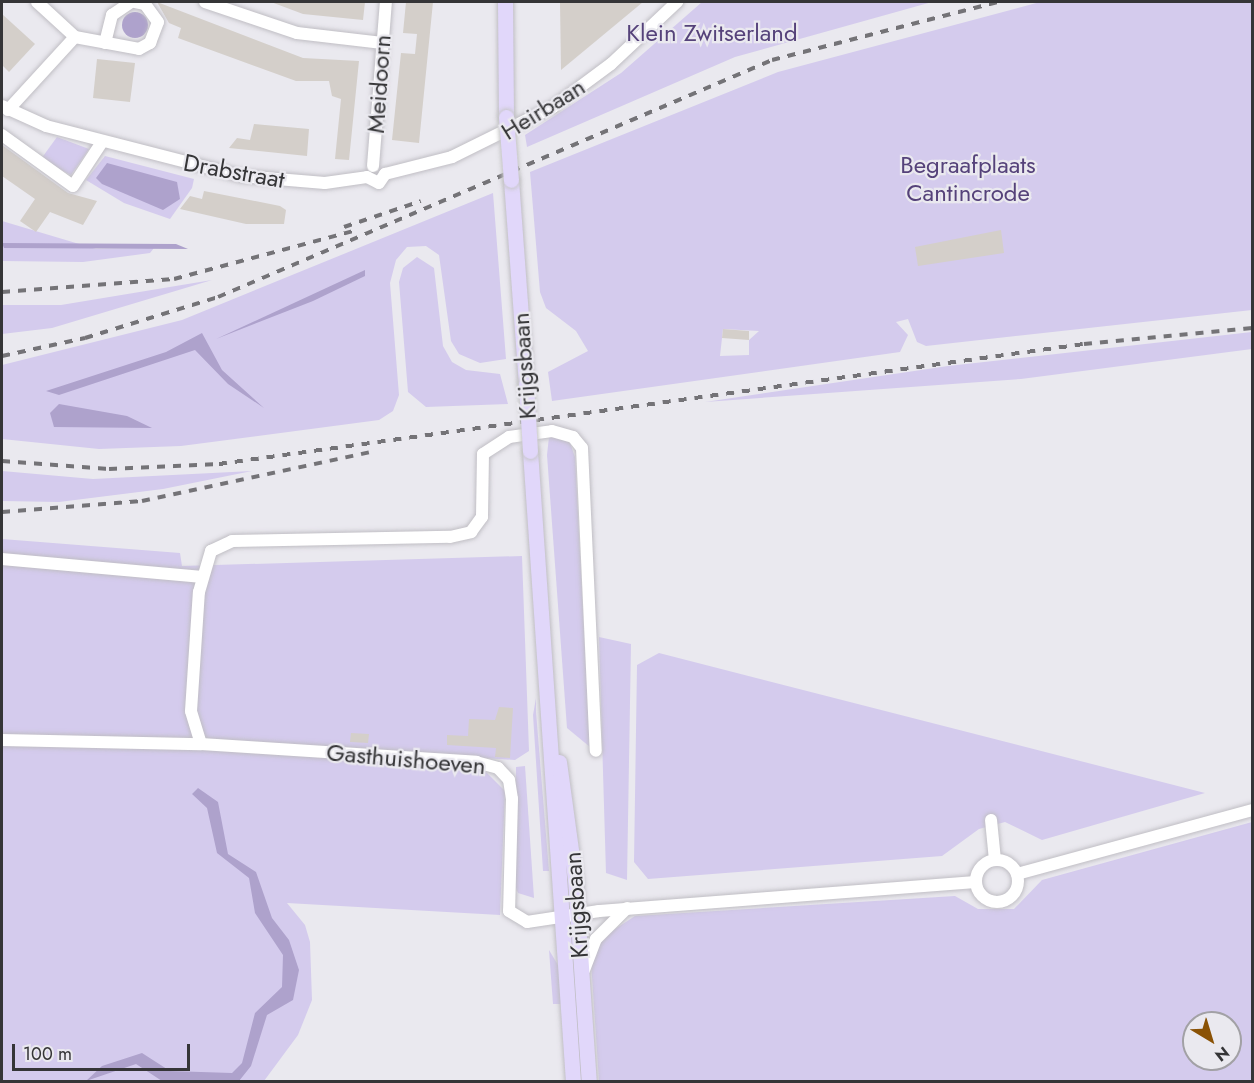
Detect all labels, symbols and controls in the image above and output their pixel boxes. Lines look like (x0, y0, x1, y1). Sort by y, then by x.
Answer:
park label: Klein Zwitserland (626, 19, 798, 47)
street label: Meidoorn (361, 34, 397, 134)
street label: Heirbaan (496, 72, 590, 146)
street label: Drabstraat (181, 148, 287, 194)
park label: Begraafplaats Cantincrode (900, 151, 1036, 207)
street label: Krijgsbaan (506, 312, 542, 420)
street label: Gasthuishoeven (325, 738, 487, 780)
street label: Krijgsbaan (558, 851, 594, 959)
north arrow (1182, 1011, 1242, 1071)
scale bar (15, 1032, 194, 1070)
text: 100 m (23, 1041, 72, 1067)
text: N (1210, 1041, 1234, 1067)

